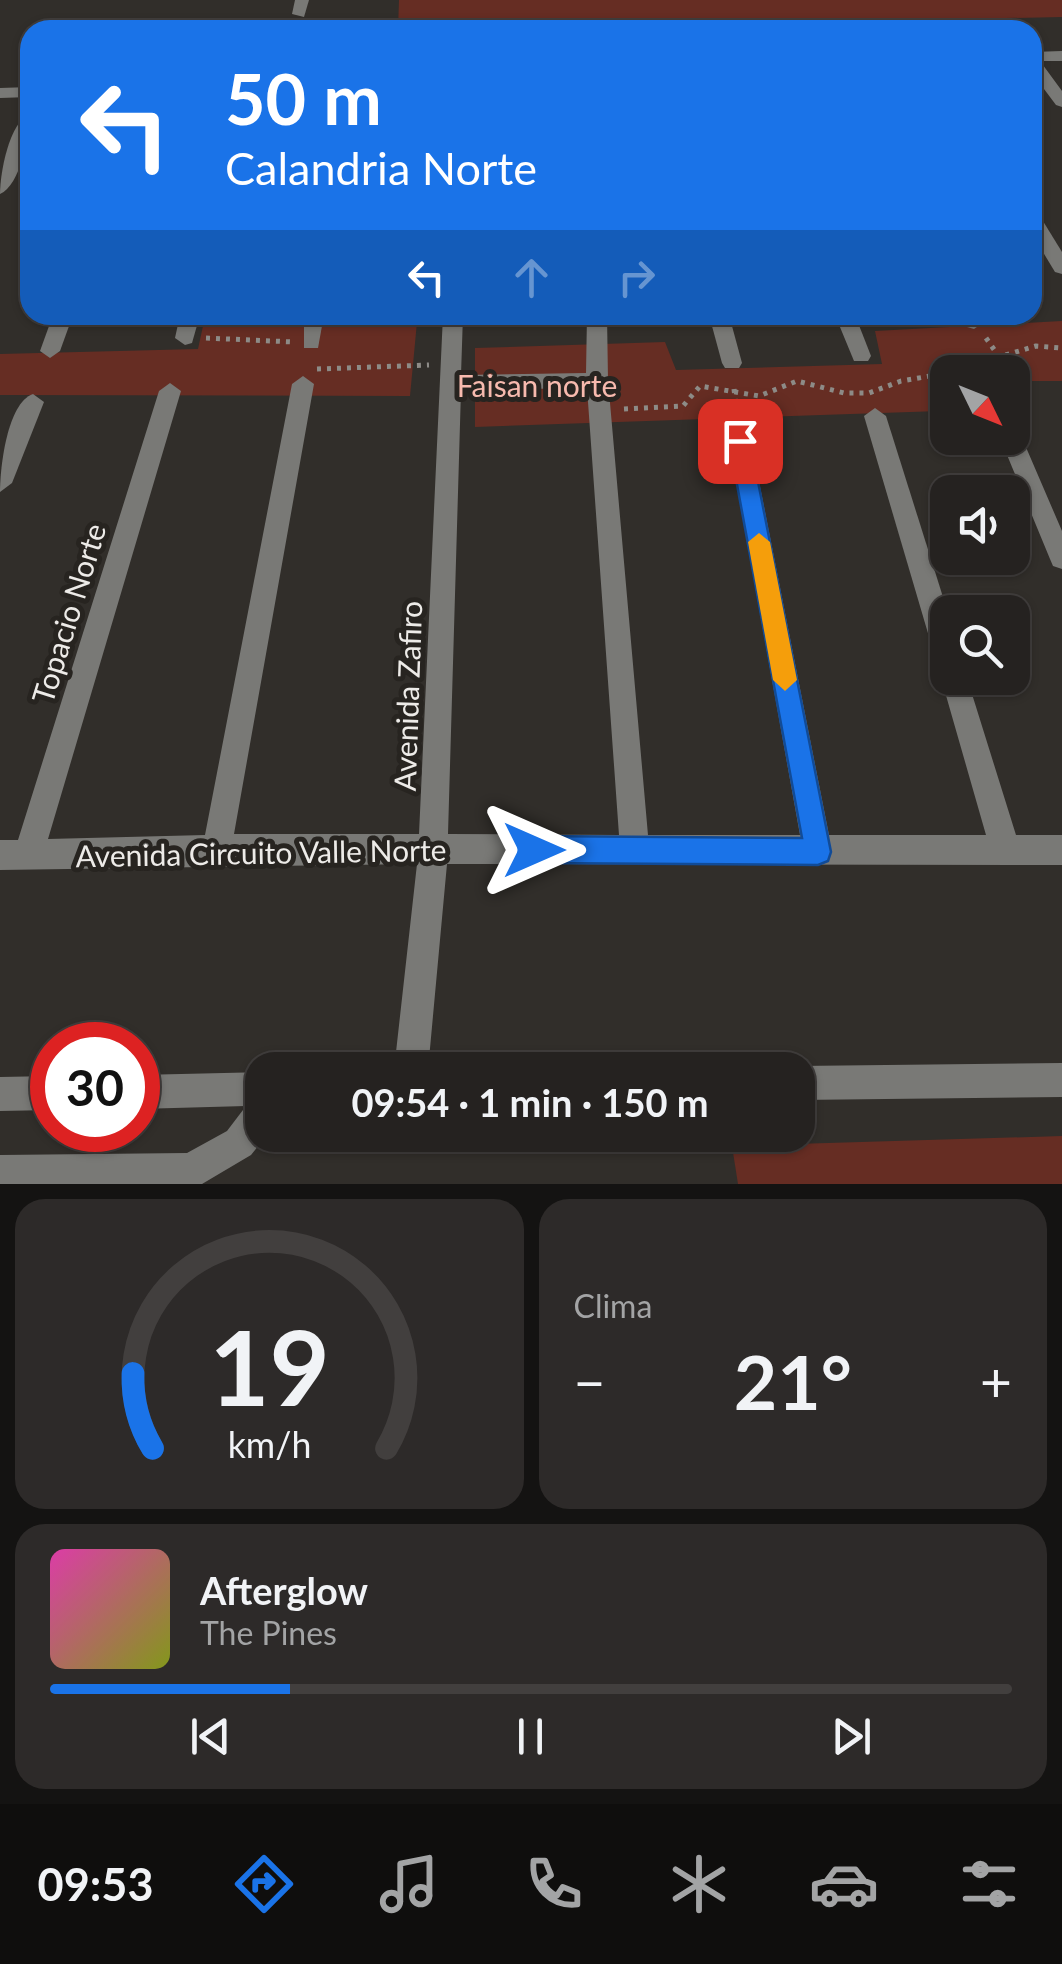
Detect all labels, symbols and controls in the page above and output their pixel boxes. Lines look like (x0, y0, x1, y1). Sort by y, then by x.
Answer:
text: 50 m (225, 56, 382, 140)
icon: left (60, 60, 190, 190)
text: Calandria Norte (225, 141, 537, 195)
icon: left (399, 250, 454, 305)
icon: ahead (504, 250, 559, 305)
icon: right (609, 250, 664, 305)
north arrow (930, 355, 1030, 455)
map controls (930, 355, 1030, 695)
park label: Faisan norte (457, 367, 617, 403)
pin (698, 399, 783, 484)
icon: arrive (713, 414, 768, 469)
button: sound (930, 475, 1030, 575)
street label: Topacio Norte (24, 519, 112, 707)
button: search (930, 595, 1030, 695)
street label: Avenida Zafiro (386, 600, 428, 792)
position arrow (482, 798, 586, 902)
street label: Avenida Circuito Valle Norte (75, 831, 447, 873)
speed limit sign: 30 (30, 1022, 160, 1152)
text: 09:54 · 1 min · 150 m (351, 1079, 709, 1125)
text: Clima (574, 1286, 652, 1325)
text: 19 (209, 1303, 330, 1428)
text: 21° (734, 1336, 852, 1426)
text: − (574, 1348, 605, 1414)
text: + (980, 1348, 1012, 1414)
text: km/h (227, 1423, 311, 1466)
text: Afterglow (200, 1567, 368, 1613)
text: The Pines (200, 1613, 337, 1652)
icon: previous (183, 1709, 238, 1764)
icon: pause (503, 1709, 558, 1764)
icon: next (824, 1709, 879, 1764)
icon: directions (229, 1849, 299, 1919)
icon: music (374, 1849, 444, 1919)
icon: phone (519, 1849, 589, 1919)
icon: climate (664, 1849, 734, 1919)
icon: car (809, 1849, 879, 1919)
icon: filters (954, 1849, 1024, 1919)
text: 09:53 (38, 1857, 154, 1911)

